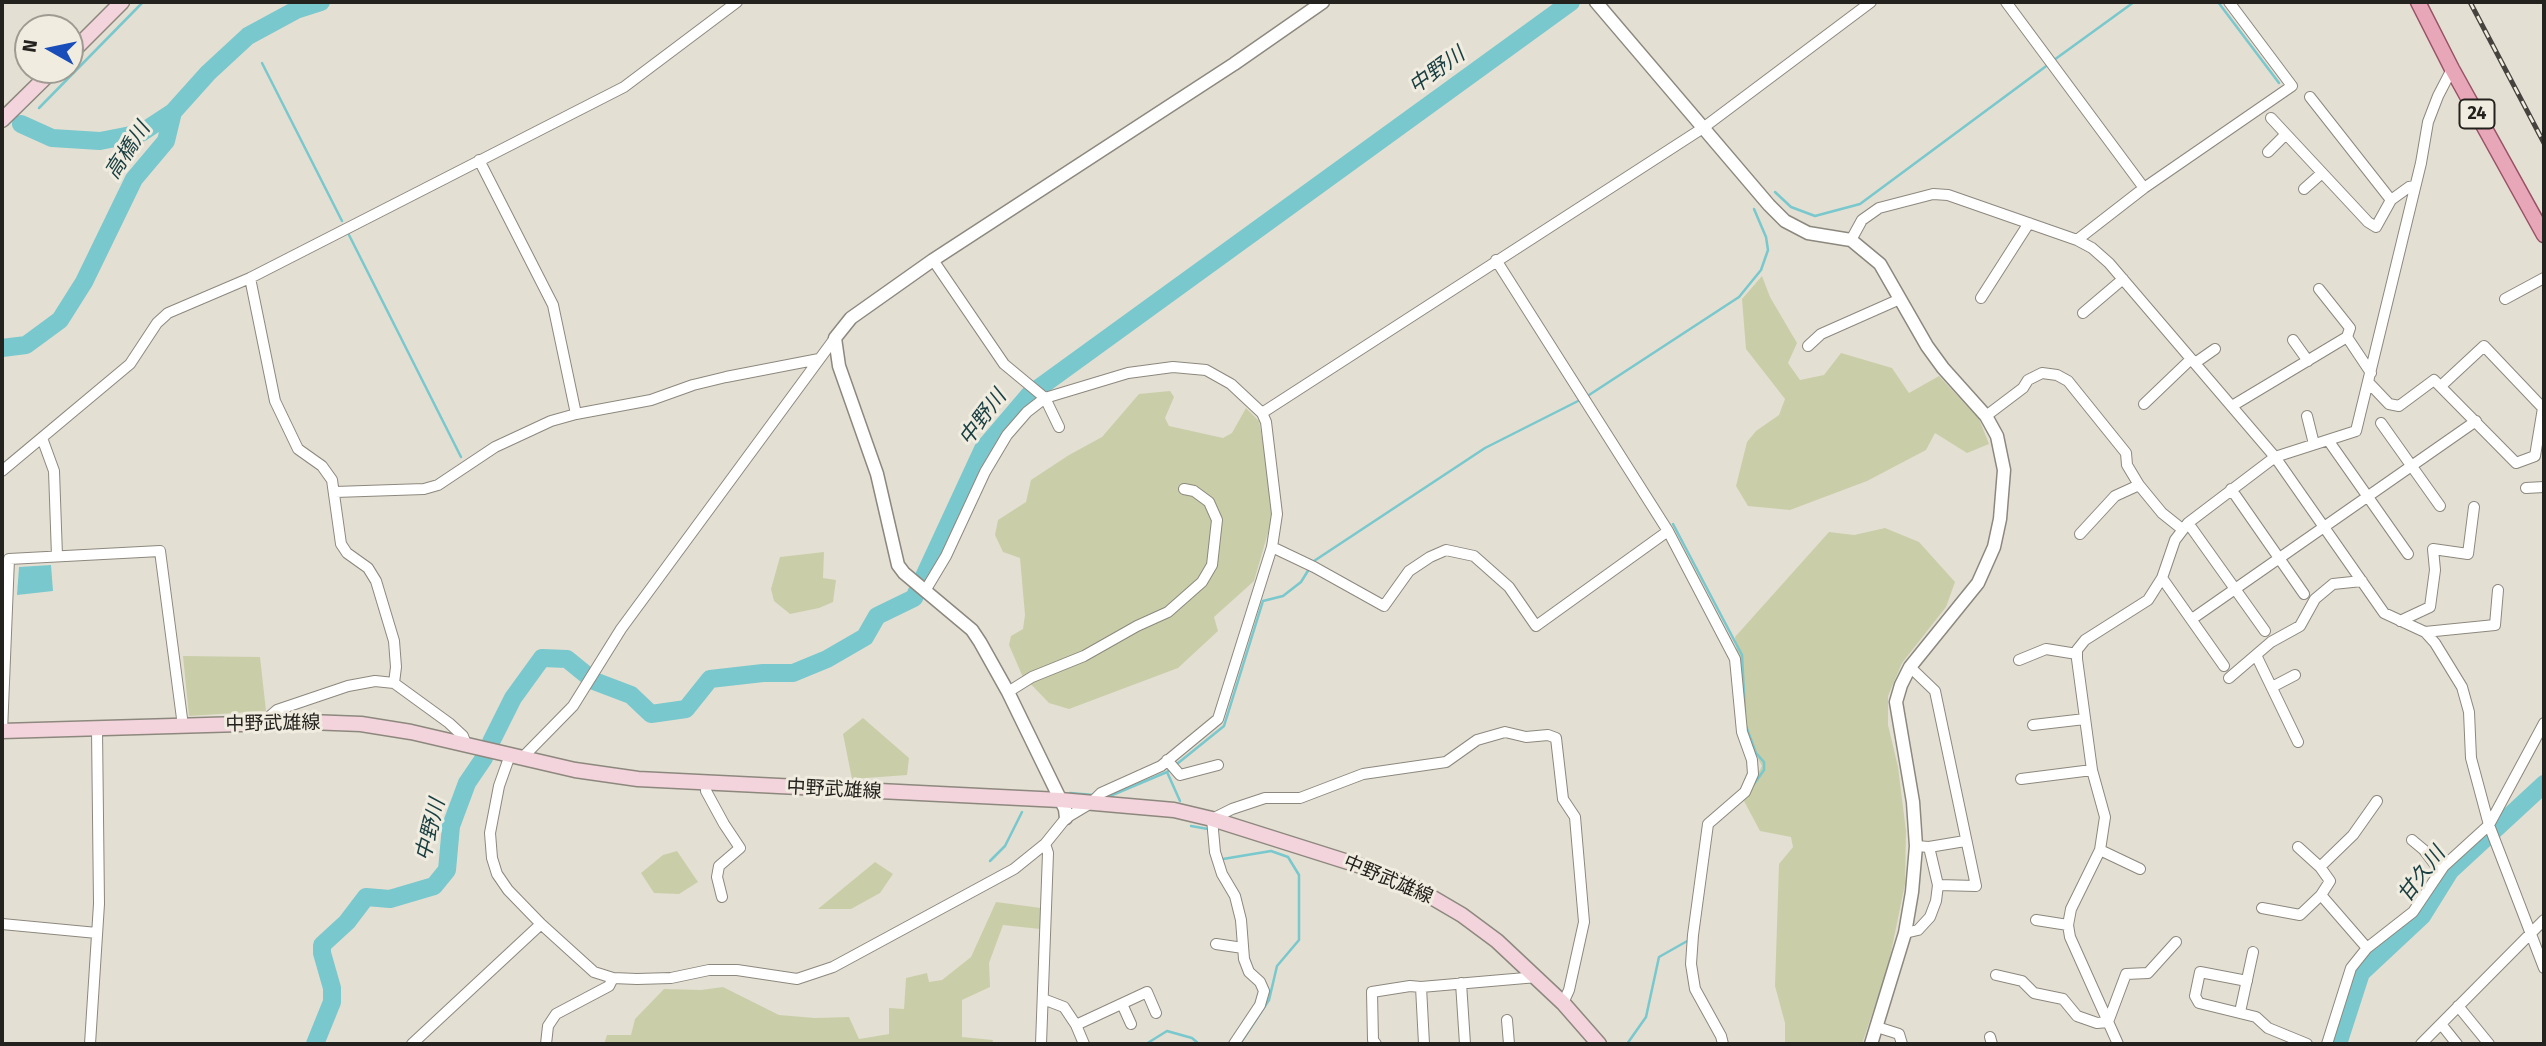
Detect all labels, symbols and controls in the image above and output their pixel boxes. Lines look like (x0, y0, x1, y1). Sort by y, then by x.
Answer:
north arrow (14, 14, 84, 84)
text: N (17, 38, 42, 54)
water label: 中野川 (1404, 42, 1470, 100)
road number: 24 (2460, 100, 2494, 128)
water label: 高橋川 (100, 118, 156, 184)
water label: 中野川 (954, 385, 1012, 451)
street label: 中野武雄線 (225, 712, 321, 736)
street label: 中野武雄線 (786, 776, 882, 804)
water label: 中野川 (411, 796, 451, 864)
water label: 甘久川 (2393, 842, 2451, 908)
street label: 中野武雄線 (1340, 851, 1436, 909)

